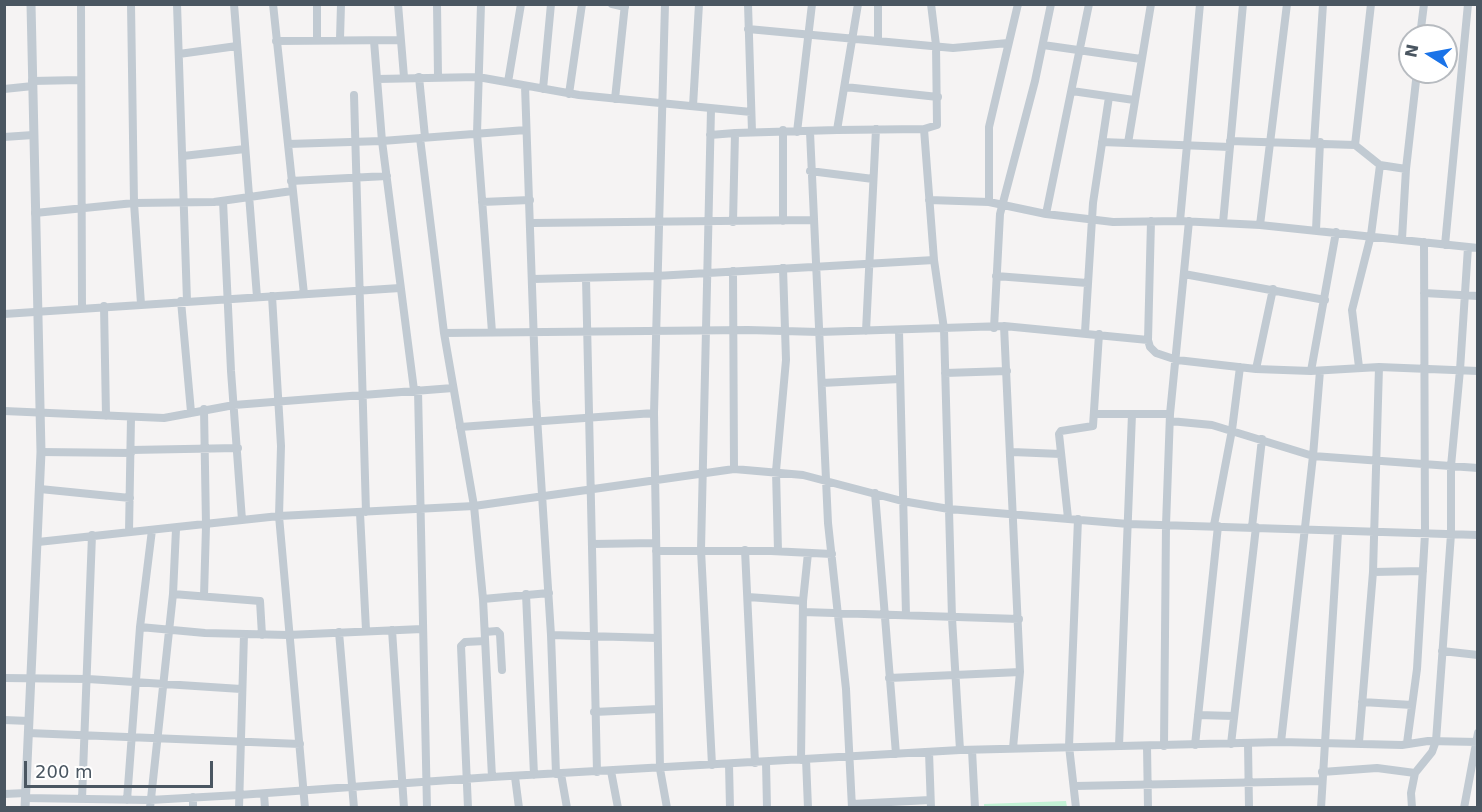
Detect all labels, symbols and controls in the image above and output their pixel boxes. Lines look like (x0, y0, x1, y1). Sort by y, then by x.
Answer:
north arrow (1398, 24, 1458, 84)
text: N (1401, 42, 1422, 59)
scale bar (27, 749, 216, 787)
text: 200 m (35, 761, 93, 782)

